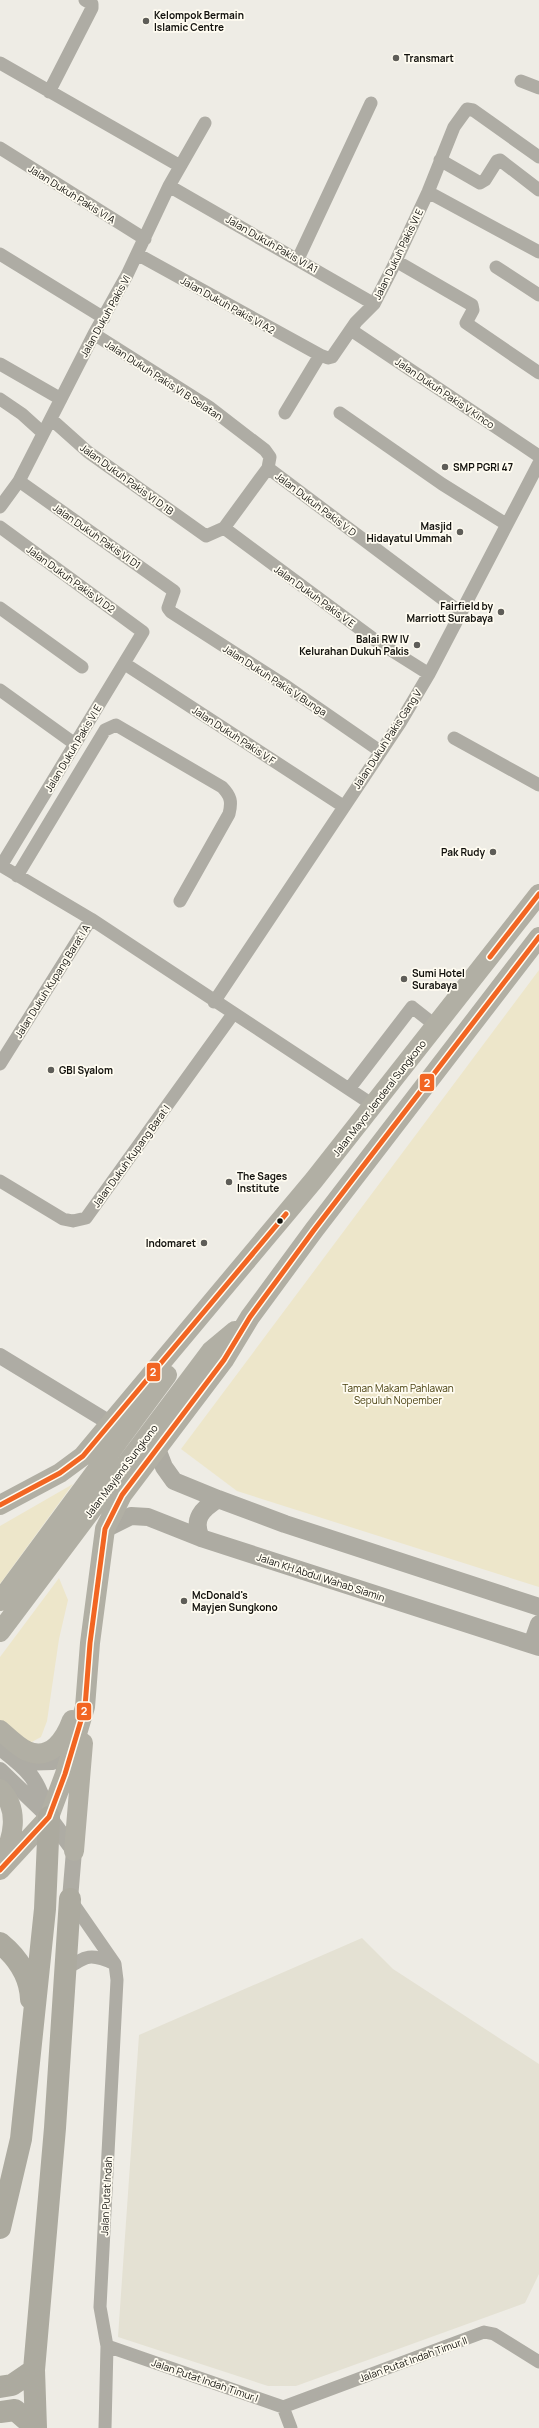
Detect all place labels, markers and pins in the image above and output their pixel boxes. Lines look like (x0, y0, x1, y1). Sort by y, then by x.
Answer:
place label: Kelompok Bermain Islamic Centre (154, 8, 244, 34)
marker: Kelompok Bermain Islamic Centre (141, 16, 151, 26)
place label: Transmart (404, 51, 454, 65)
marker: Transmart (391, 53, 401, 63)
place label: SMP PGRI 47 (453, 460, 513, 474)
marker: SMP PGRI 47 (440, 462, 450, 472)
place label: Masjid Hidayatul Ummah (367, 519, 452, 545)
marker: Masjid Hidayatul Ummah (455, 527, 465, 537)
place label: Fairfield by Marriott Surabaya (406, 599, 493, 625)
marker: Fairfield by Marriott Surabaya (496, 607, 506, 617)
place label: Balai RW IV Kelurahan Dukuh Pakis (299, 632, 410, 658)
marker: Balai RW IV Kelurahan Dukuh Pakis (412, 640, 422, 650)
place label: Pak Rudy (441, 845, 485, 859)
marker: Pak Rudy (488, 847, 498, 857)
place label: Sumi Hotel Surabaya (412, 966, 465, 992)
marker: Sumi Hotel Surabaya (399, 974, 409, 984)
place label: GBI Syalom (59, 1063, 113, 1077)
marker: GBI Syalom (46, 1065, 56, 1075)
place label: The Sages Institute (237, 1169, 288, 1195)
marker: The Sages Institute (224, 1177, 234, 1187)
unlabelled marker (275, 1216, 285, 1226)
place label: Indomaret (146, 1236, 196, 1250)
marker: Indomaret (199, 1238, 209, 1248)
place label: McDonald's Mayjen Sungkono (192, 1588, 278, 1614)
marker: McDonald's Mayjen Sungkono (179, 1596, 189, 1606)

